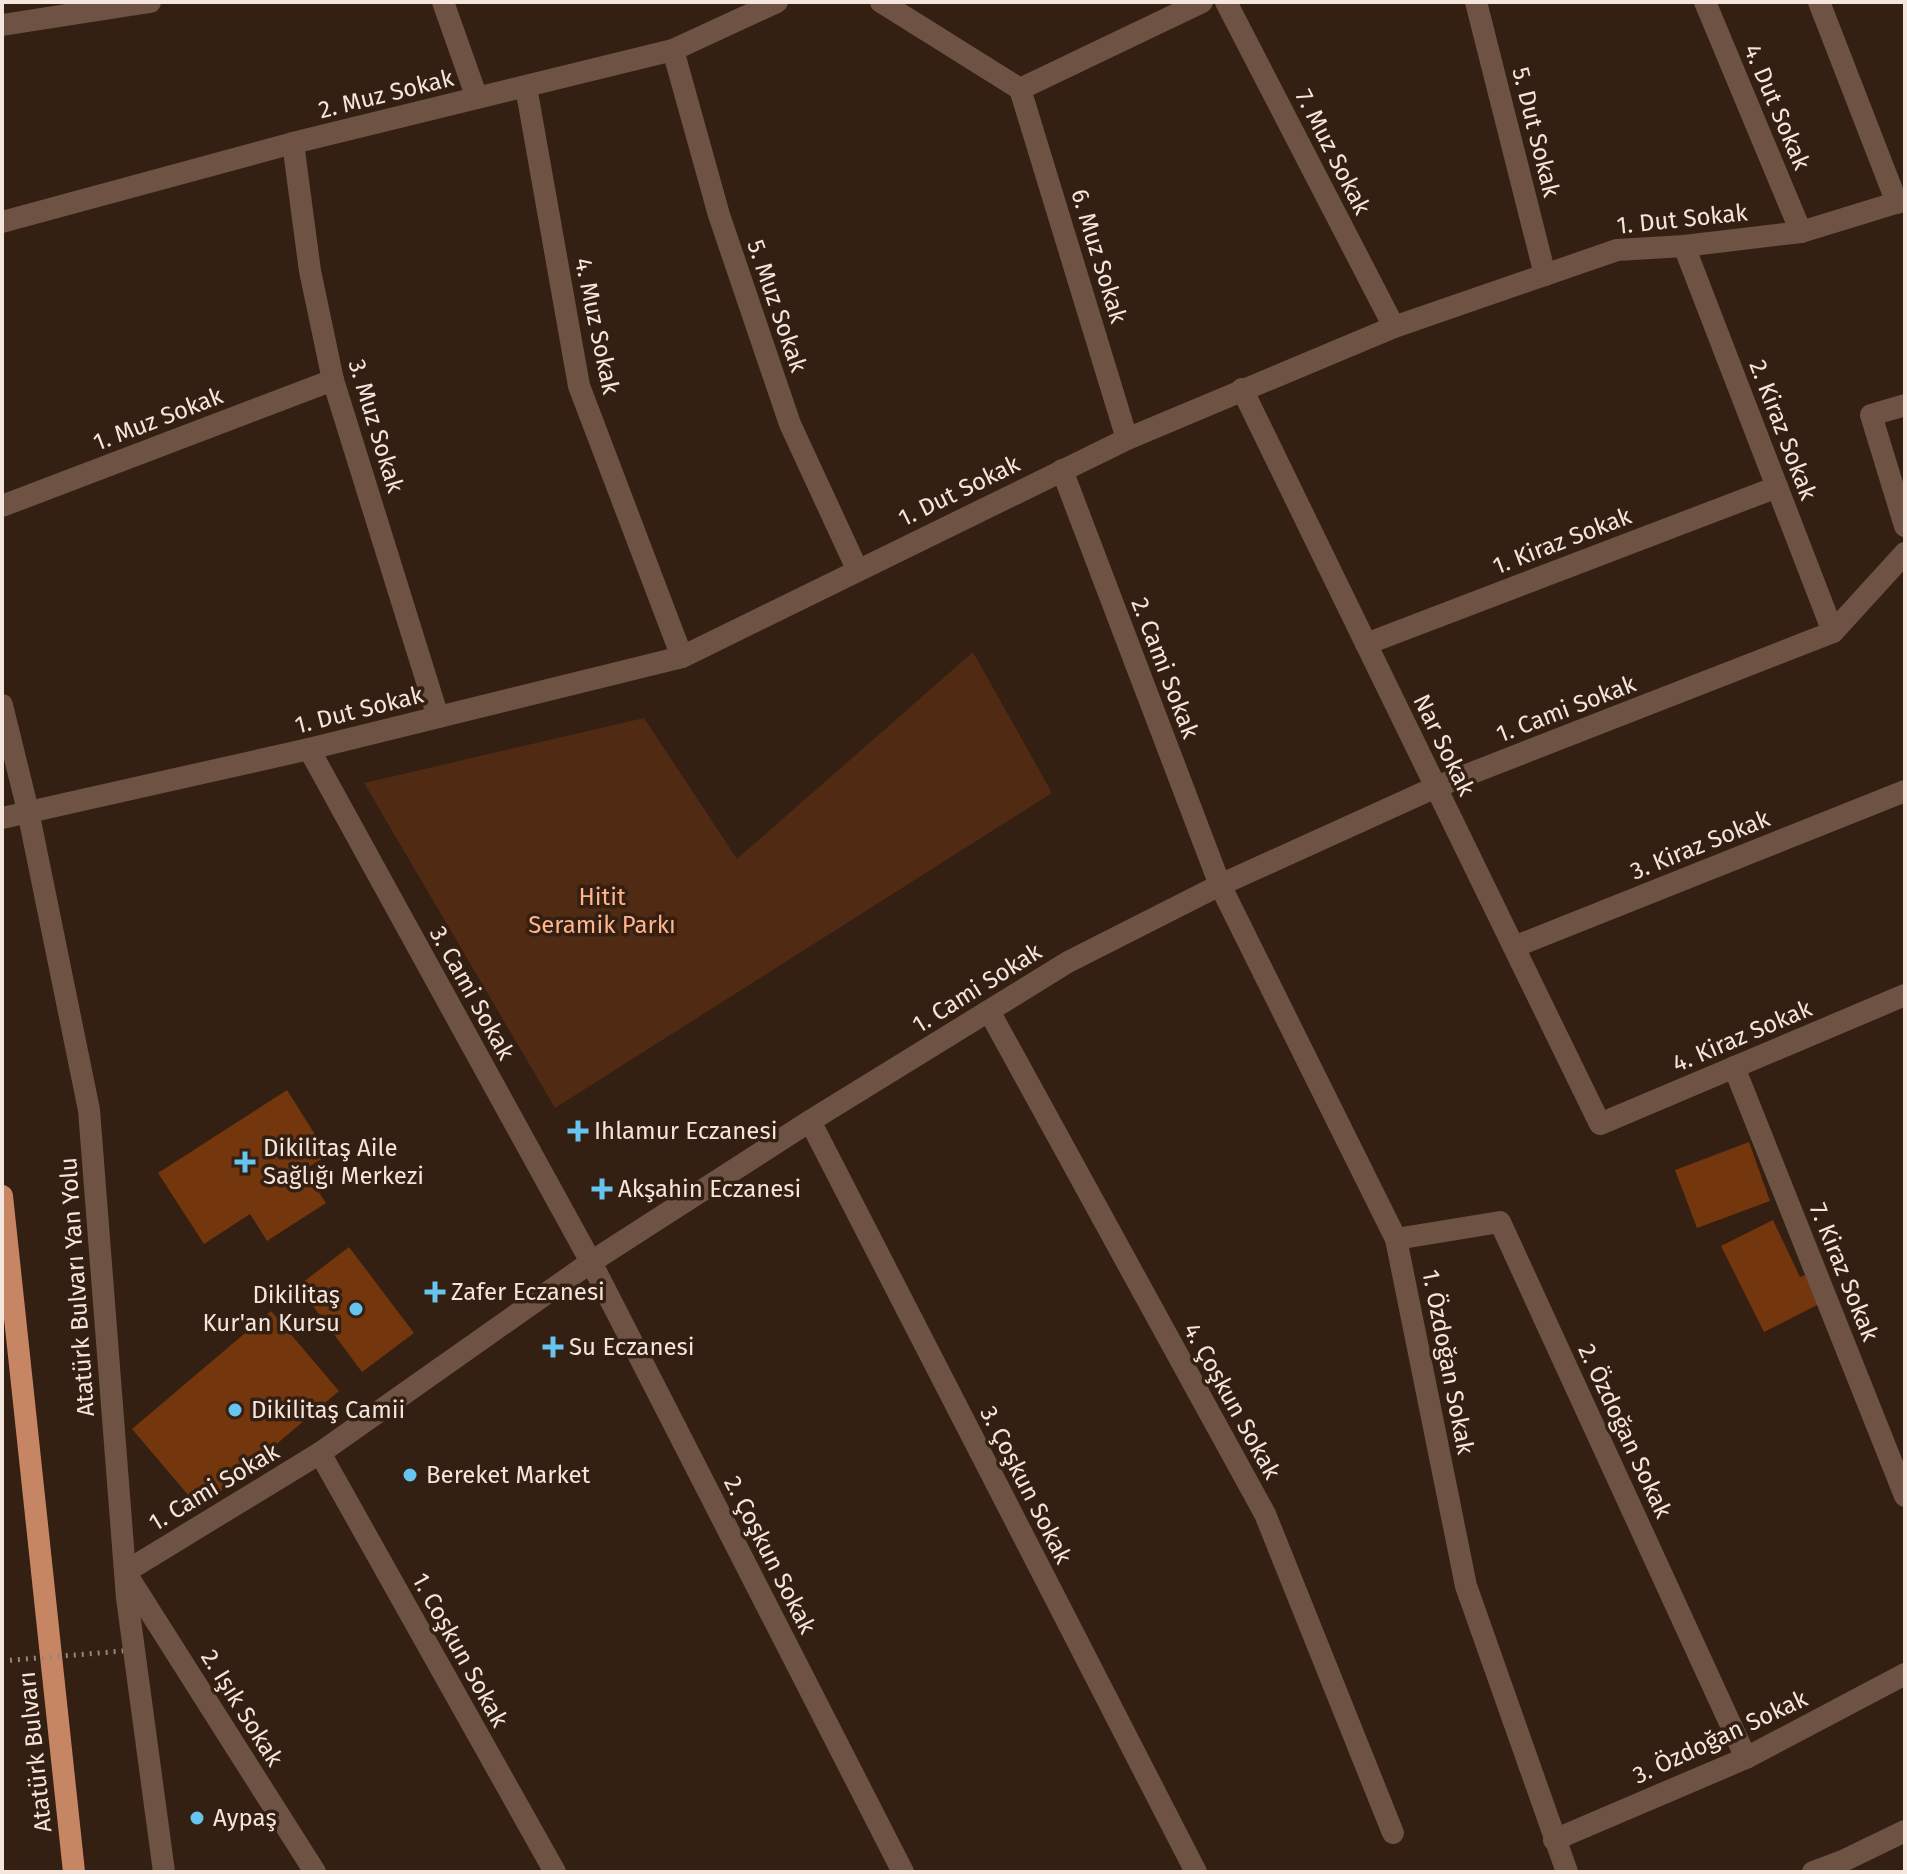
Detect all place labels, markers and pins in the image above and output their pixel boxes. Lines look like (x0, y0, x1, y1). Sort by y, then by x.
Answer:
place label: Ihlamur Eczanesi (594, 1117, 777, 1145)
marker: Ihlamur Eczanesi (569, 1122, 587, 1140)
place label: Dikilitaş Aile Sağlığı Merkezi (263, 1134, 424, 1190)
marker: Dikilitaş Aile Sağlığı Merkezi (234, 1151, 256, 1173)
place label: Akşahin Eczanesi (618, 1175, 801, 1203)
marker: Akşahin Eczanesi (593, 1180, 611, 1198)
place label: Zafer Eczanesi (451, 1278, 605, 1306)
place label: Dikilitaş Kur'an Kursu (202, 1281, 340, 1337)
marker: Zafer Eczanesi (426, 1283, 444, 1301)
marker: Dikilitaş Kur'an Kursu (347, 1300, 365, 1318)
place label: Su Eczanesi (569, 1333, 695, 1361)
marker: Su Eczanesi (544, 1338, 562, 1356)
place label: Dikilitaş Camii (251, 1396, 405, 1424)
marker: Dikilitaş Camii (226, 1401, 244, 1419)
place label: Bereket Market (426, 1461, 591, 1489)
marker: Bereket Market (401, 1466, 419, 1484)
place label: Aypaş (213, 1804, 277, 1832)
marker: Aypaş (188, 1809, 206, 1827)

